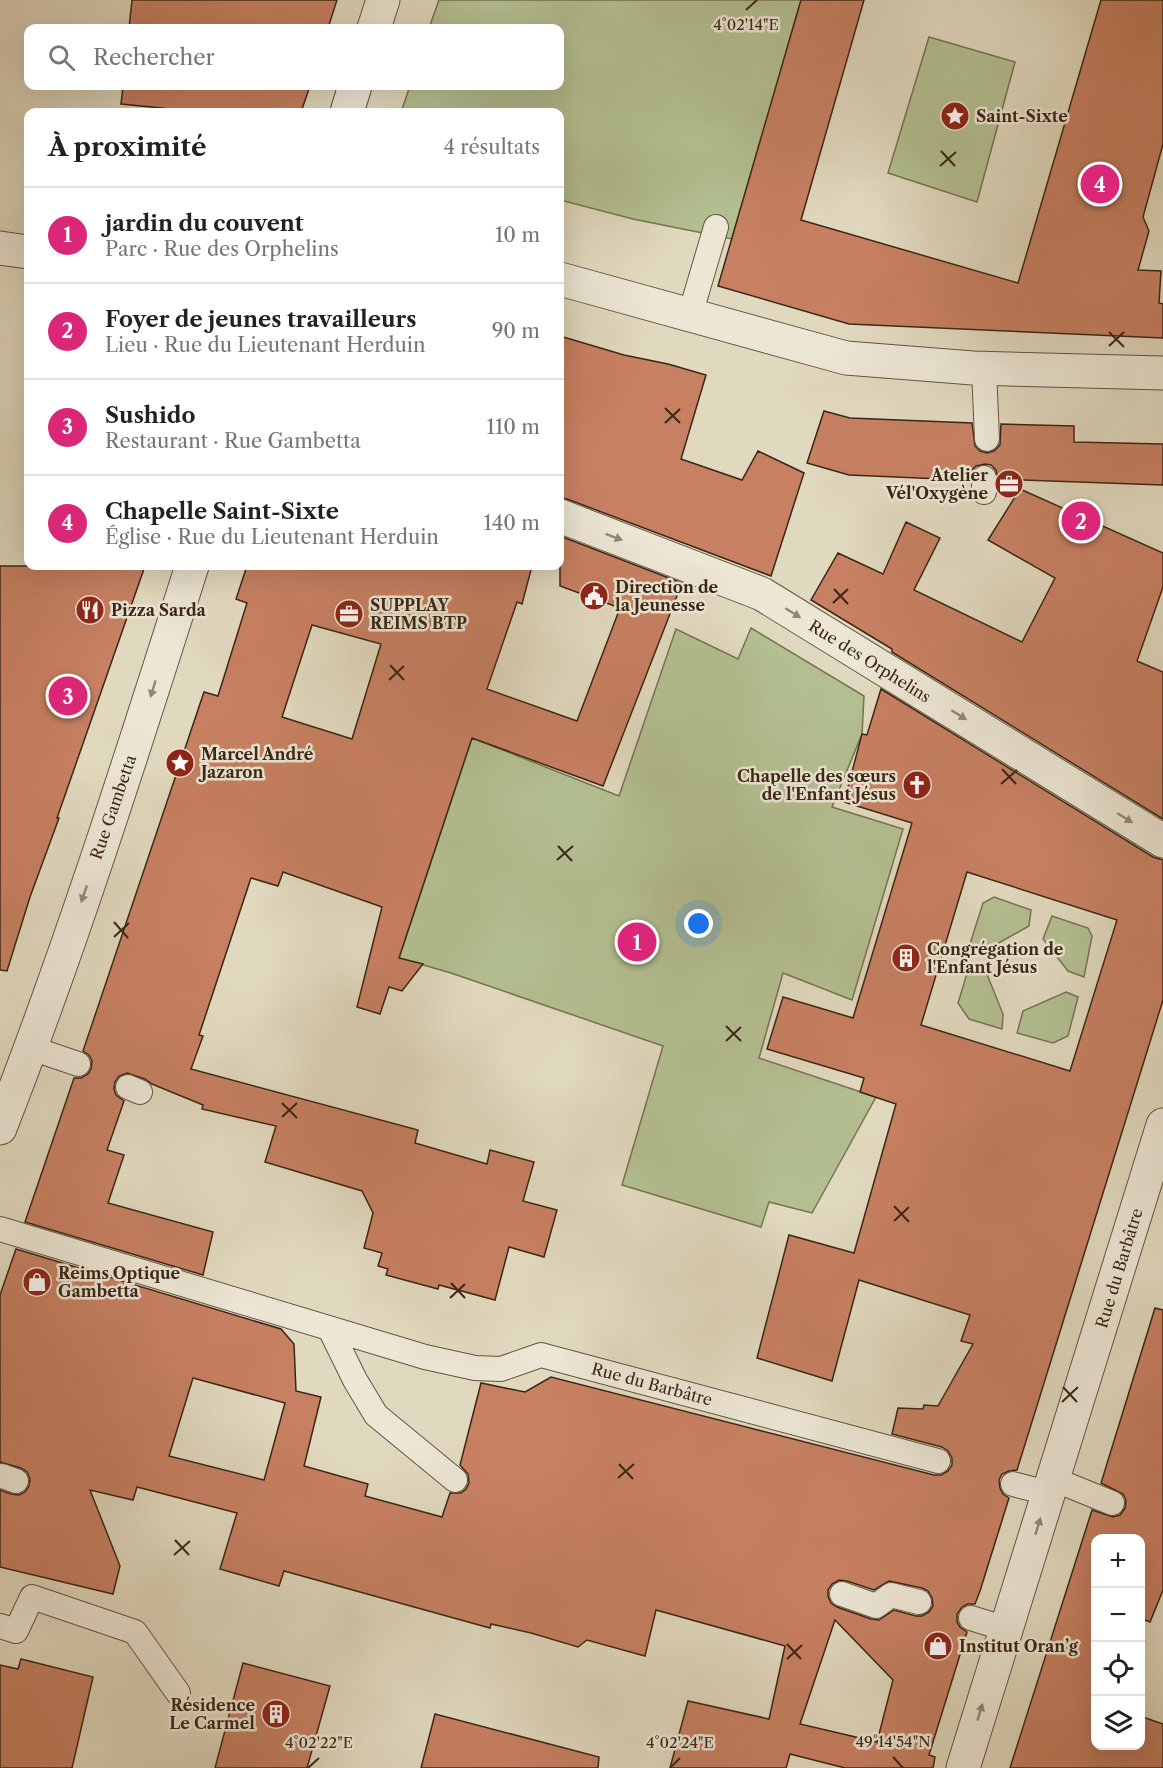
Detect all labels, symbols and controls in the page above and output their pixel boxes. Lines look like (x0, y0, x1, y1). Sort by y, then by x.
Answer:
text: 4°02'14"E (713, 15, 779, 34)
search box (24, 24, 564, 90)
icon: search (45, 41, 78, 74)
text: Rechercher (93, 44, 215, 71)
place icon: Saint-Sixte (939, 100, 971, 132)
place label: Saint-Sixte (976, 106, 1068, 126)
text: À proximité (48, 131, 207, 163)
text: 4 résultats (443, 135, 540, 159)
pin: 4 (1080, 162, 1120, 207)
text: jardin du couvent (105, 210, 304, 237)
text: 1 (63, 223, 72, 247)
text: 10 m (495, 223, 540, 247)
text: Parc · Rue des Orphelins (105, 237, 339, 261)
text: Foyer de jeunes travailleurs (105, 306, 416, 333)
text: 2 (62, 319, 73, 343)
text: 90 m (492, 319, 540, 343)
text: Lieu · Rue du Lieutenant Herduin (105, 333, 425, 357)
text: Sushido (105, 402, 195, 429)
text: 3 (62, 415, 73, 439)
text: 110 m (487, 415, 540, 439)
text: Restaurant · Rue Gambetta (105, 429, 361, 453)
place label: Atelier Vél'Oxygène (885, 465, 988, 503)
office icon: Atelier Vél'Oxygène (993, 468, 1025, 500)
text: Chapelle Saint-Sixte (105, 498, 339, 525)
pin: 2 (1062, 498, 1100, 544)
text: 4 (62, 511, 73, 535)
text: 140 m (483, 511, 540, 535)
text: Église · Rue du Lieutenant Herduin (105, 525, 439, 549)
one-way arrow (605, 533, 623, 542)
place label: Direction de la Jeunesse (615, 577, 719, 615)
public building icon: Direction de la Jeunesse (578, 580, 610, 612)
restaurant icon: Pizza Sarda (74, 594, 106, 626)
place label: SUPPLAY REIMS BTP (370, 595, 467, 633)
office icon: SUPPLAY REIMS BTP (333, 598, 365, 630)
place label: Pizza Sarda (111, 600, 207, 620)
one-way arrow (785, 608, 801, 619)
street label: Rue des Orphelins (805, 615, 935, 707)
pin: 3 (48, 674, 88, 718)
one-way arrow (147, 680, 157, 698)
one-way arrow (951, 710, 967, 721)
place label: Marcel André Jazaron (198, 744, 314, 782)
place icon: Marcel André Jazaron (164, 747, 196, 779)
street label: Rue Gambetta (86, 752, 140, 862)
place label: Chapelle des sœurs de l'Enfant Jésus (737, 766, 896, 804)
church icon: Chapelle des sœurs de l'Enfant Jésus (901, 769, 933, 801)
one-way arrow (1117, 812, 1133, 823)
one-way arrow (78, 885, 88, 903)
your location (684, 909, 713, 938)
pin: 1 (618, 920, 656, 964)
place label: Congrégation de l'Enfant Jésus (927, 939, 1064, 977)
building icon: Congrégation de l'Enfant Jésus (890, 942, 922, 974)
street label: Rue du Barbâtre (1091, 1206, 1147, 1330)
place label: Reims Optique Gambetta (58, 1263, 181, 1301)
shop icon: Reims Optique Gambetta (21, 1266, 53, 1298)
street label: Rue du Barbâtre (589, 1358, 715, 1410)
one-way arrow (1034, 1517, 1043, 1535)
map controls (1091, 1534, 1145, 1750)
button: + (1091, 1534, 1145, 1588)
button: − (1091, 1588, 1145, 1642)
shop icon: Institut Oran’g (922, 1630, 954, 1662)
place label: Institut Oran’g (959, 1636, 1079, 1656)
button: locate (1091, 1642, 1145, 1696)
place label: Résidence Le Carmel (169, 1695, 255, 1733)
button: layers (1091, 1696, 1145, 1750)
building icon: Résidence Le Carmel (260, 1698, 292, 1730)
one-way arrow (976, 1703, 985, 1721)
text: 49°14'54"N (855, 1732, 931, 1751)
text: 4°02'22"E (285, 1733, 353, 1752)
text: 4°02'24"E (646, 1733, 714, 1752)

